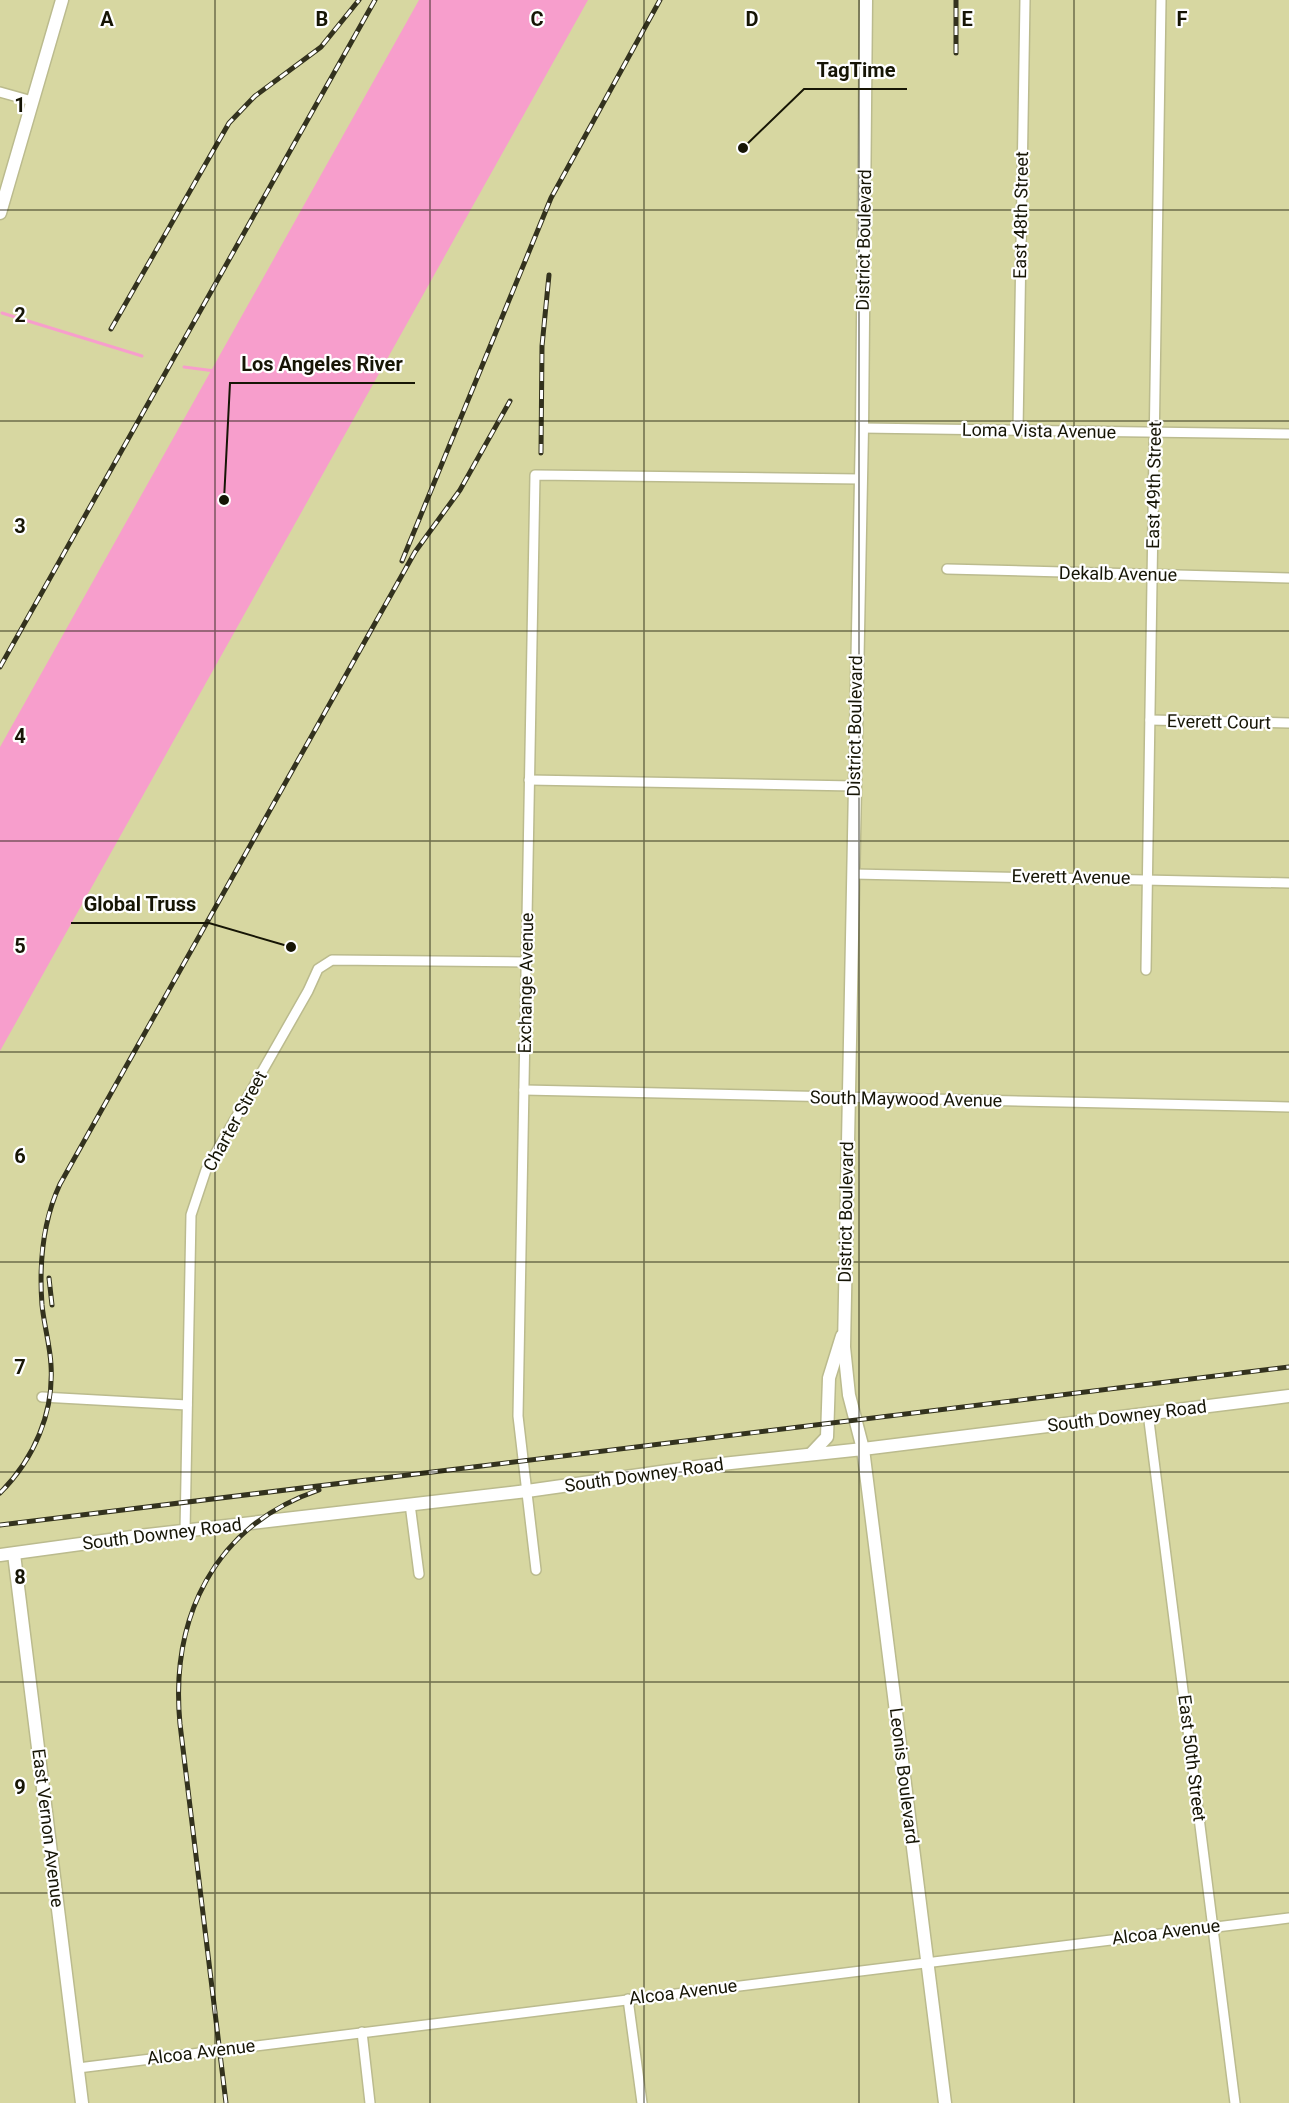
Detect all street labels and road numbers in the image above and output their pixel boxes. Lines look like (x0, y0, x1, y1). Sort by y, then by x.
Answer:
street label: East 48th Street (1009, 151, 1032, 279)
street label: District Boulevard (852, 169, 875, 311)
street label: Loma Vista Avenue (962, 419, 1116, 442)
street label: East 49th Street (1142, 421, 1165, 549)
street label: Dekalb Avenue (1059, 562, 1177, 585)
street label: District Boulevard (843, 655, 866, 797)
street label: Everett Court (1167, 710, 1271, 733)
street label: Everett Avenue (1011, 865, 1131, 888)
street label: Exchange Avenue (514, 912, 537, 1054)
street label: Charter Street (198, 1067, 271, 1175)
street label: South Maywood Avenue (810, 1086, 1002, 1111)
street label: District Boulevard (834, 1141, 857, 1283)
street label: South Downey Road (1046, 1395, 1208, 1436)
street label: South Downey Road (563, 1453, 725, 1496)
street label: South Downey Road (81, 1513, 243, 1554)
street label: East 50th Street (1174, 1693, 1211, 1823)
street label: Leonis Boulevard (886, 1707, 923, 1845)
street label: East Vernon Avenue (28, 1747, 69, 1909)
street label: Alcoa Avenue (1111, 1914, 1221, 1949)
street label: Alcoa Avenue (628, 1974, 738, 2009)
street label: Alcoa Avenue (146, 2034, 256, 2069)

